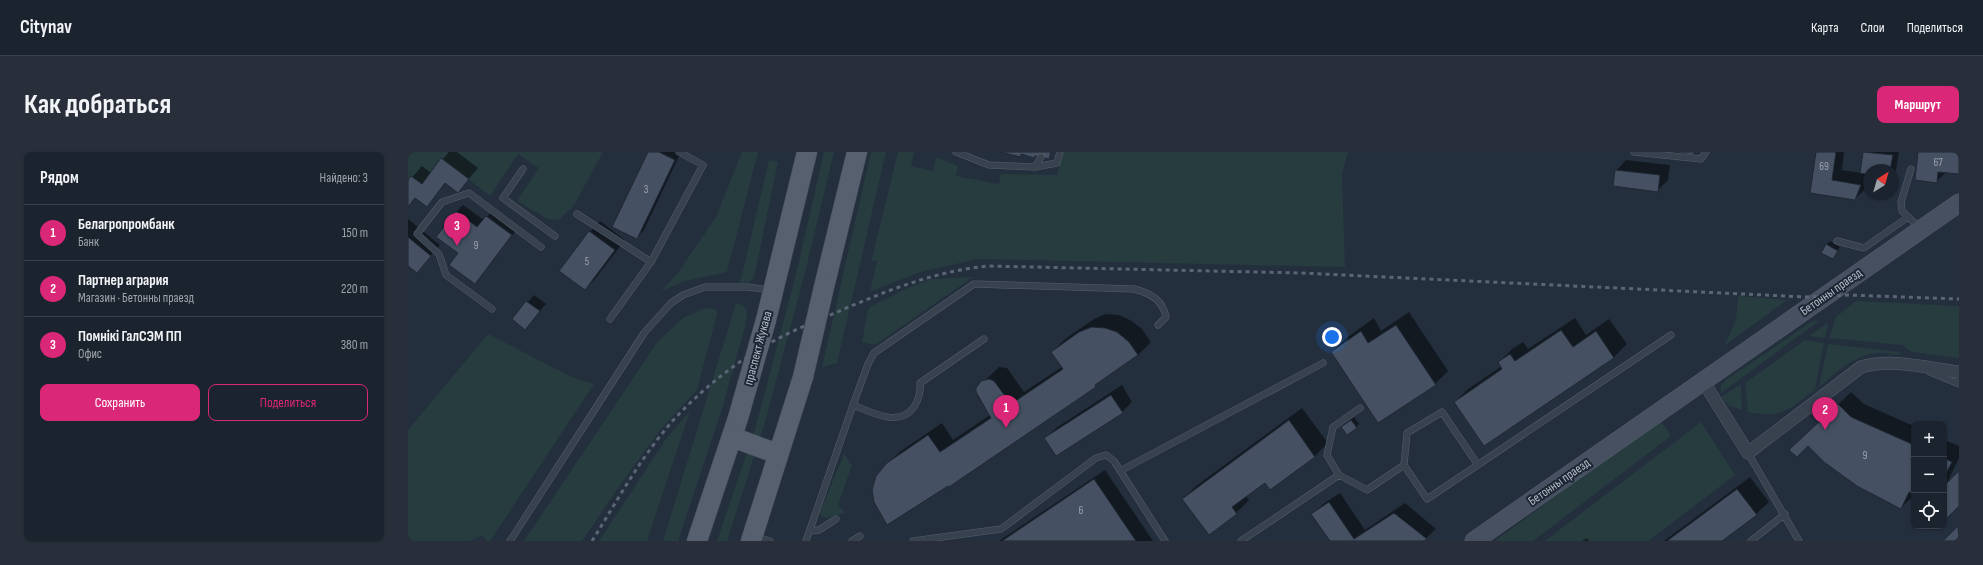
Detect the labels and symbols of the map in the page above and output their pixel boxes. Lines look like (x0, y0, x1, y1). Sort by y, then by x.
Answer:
house number: 67 (1933, 156, 1943, 169)
house number: 69 (1819, 160, 1829, 173)
north arrow (1863, 164, 1899, 200)
house number: 3 (644, 183, 649, 196)
pin: 3 (444, 213, 470, 246)
house number: 9 (474, 239, 479, 252)
house number: 5 (585, 255, 589, 268)
street label: Бетонны праезд (1797, 265, 1865, 319)
street label: праспект Жукава (740, 309, 776, 387)
your location (1322, 327, 1342, 347)
pin: 1 (993, 395, 1019, 428)
pin: 2 (1812, 397, 1838, 430)
house number: 9 (1863, 449, 1868, 462)
street label: Бетонны праезд (1525, 455, 1593, 509)
house number: 6 (1079, 504, 1084, 517)

